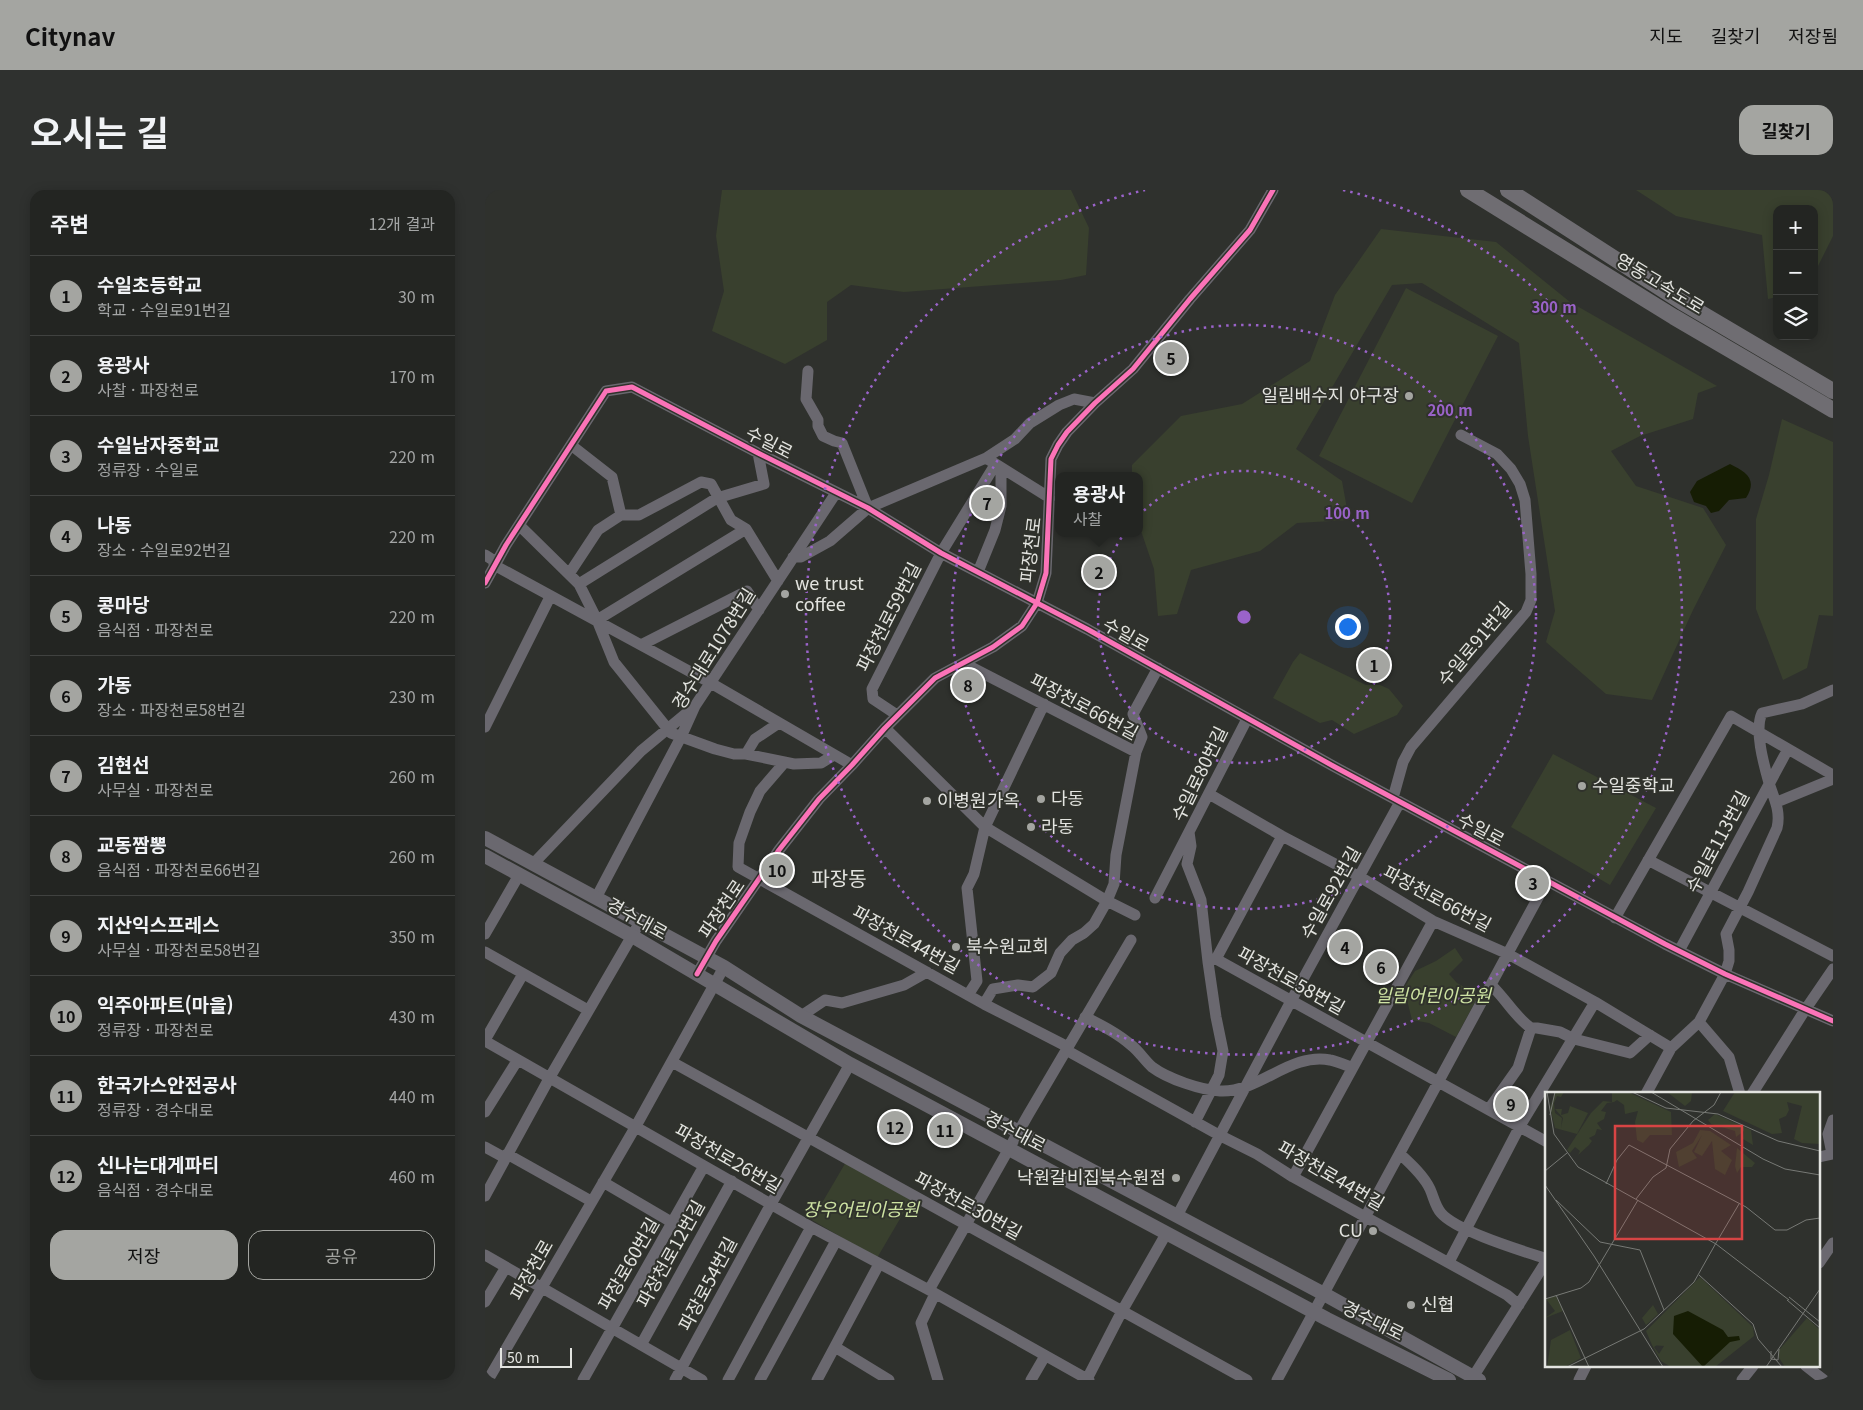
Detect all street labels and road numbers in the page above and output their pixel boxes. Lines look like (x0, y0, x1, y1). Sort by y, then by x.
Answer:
street label: 영동고속도로 (1612, 246, 1710, 319)
street label: 수일로 (742, 418, 798, 464)
street label: 파장천로 (1012, 515, 1046, 584)
street label: 파장천로59번길 (849, 557, 926, 675)
street label: 경수대로1078번길 (664, 582, 760, 714)
street label: 수일로91번길 (1430, 595, 1516, 690)
street label: 수일로 (1099, 610, 1155, 657)
street label: 파장천로66번길 (1026, 666, 1144, 745)
street label: 수일로80번길 (1164, 721, 1232, 825)
street label: 수일로113번길 (1678, 785, 1754, 897)
street label: 수일로 (1454, 805, 1510, 851)
street label: 수일로92번길 (1293, 841, 1366, 943)
street label: 파장천로66번길 (1379, 858, 1497, 937)
street label: 파장천로 (691, 873, 750, 943)
street label: 경수대로 (603, 890, 673, 945)
street label: 파장천로44번길 (848, 898, 965, 979)
street label: 파장천로58번길 (1233, 939, 1350, 1020)
street label: 경수대로 (981, 1103, 1051, 1157)
street label: 파장천로26번길 (671, 1116, 787, 1198)
street label: 파장천로44번길 (1274, 1133, 1390, 1215)
street label: 파장천로30번길 (910, 1164, 1027, 1245)
street label: 파장천로12번길 (629, 1195, 710, 1312)
street label: 파장로60번길 (590, 1212, 664, 1314)
street label: 파장로54번길 (671, 1232, 742, 1335)
street label: 파장천로 (502, 1234, 558, 1304)
street label: 경수대로 (1338, 1293, 1409, 1345)

